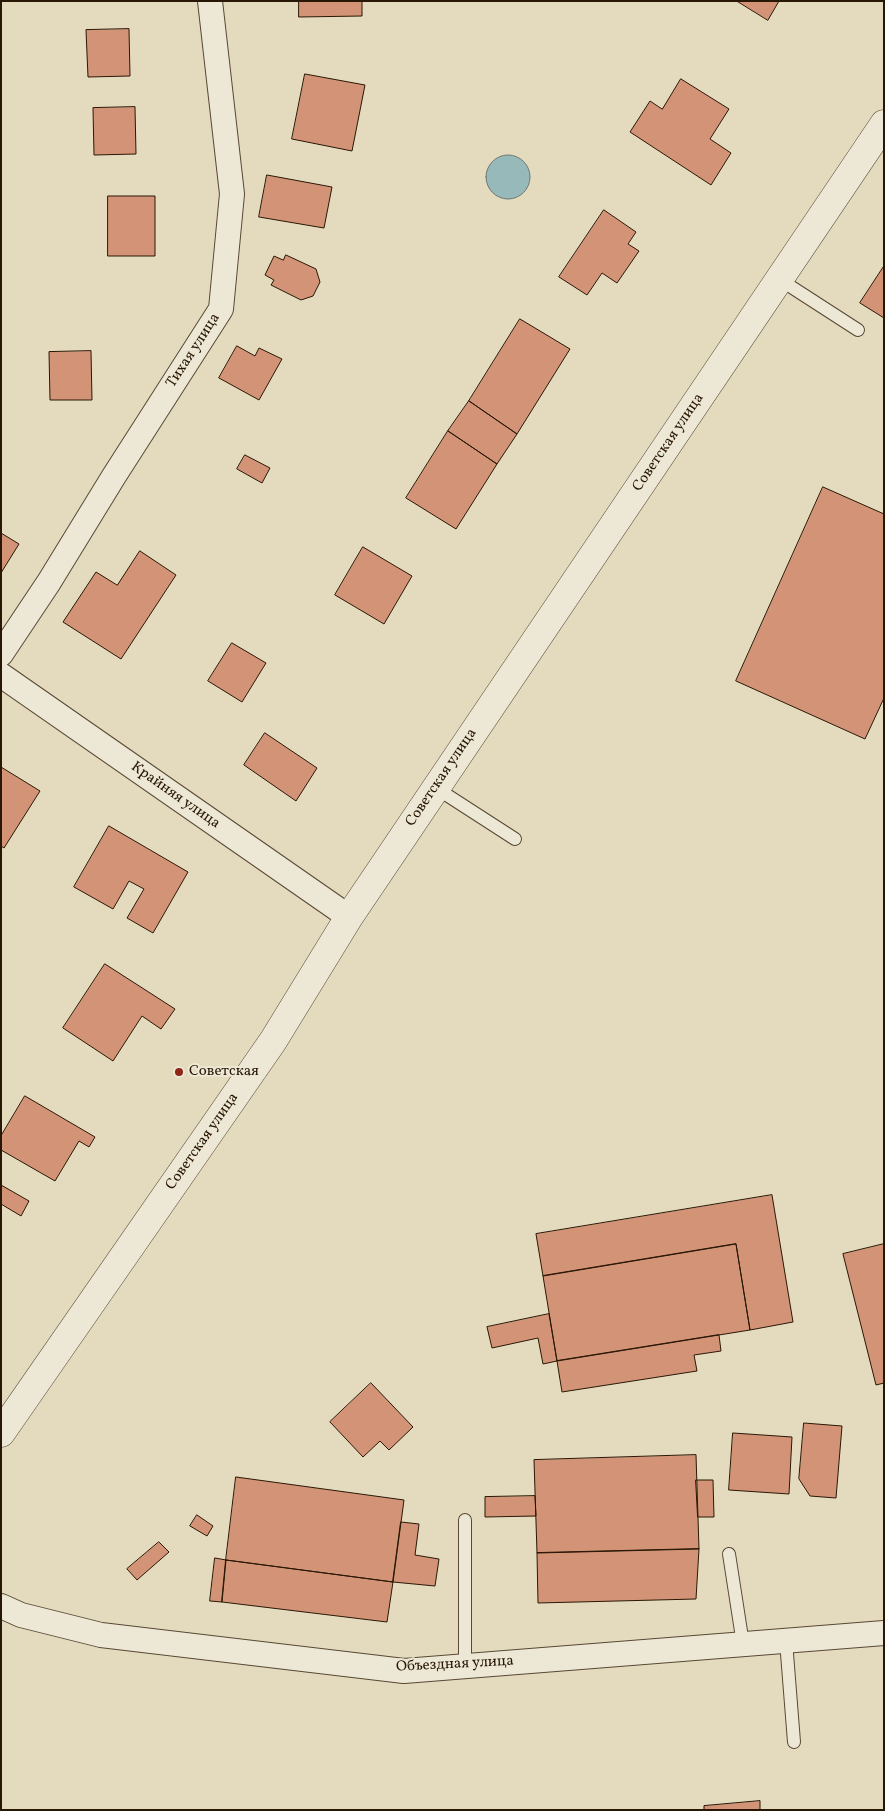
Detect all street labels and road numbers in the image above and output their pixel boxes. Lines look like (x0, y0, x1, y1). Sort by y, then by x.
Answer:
street label: Тихая улица (163, 310, 225, 392)
street label: Советская улица (629, 390, 709, 496)
street label: Советская улица (402, 725, 482, 831)
street label: Крайняя улица (127, 759, 223, 833)
street label: Советская улица (163, 1090, 243, 1194)
street label: Объездная улица (396, 1653, 514, 1677)

